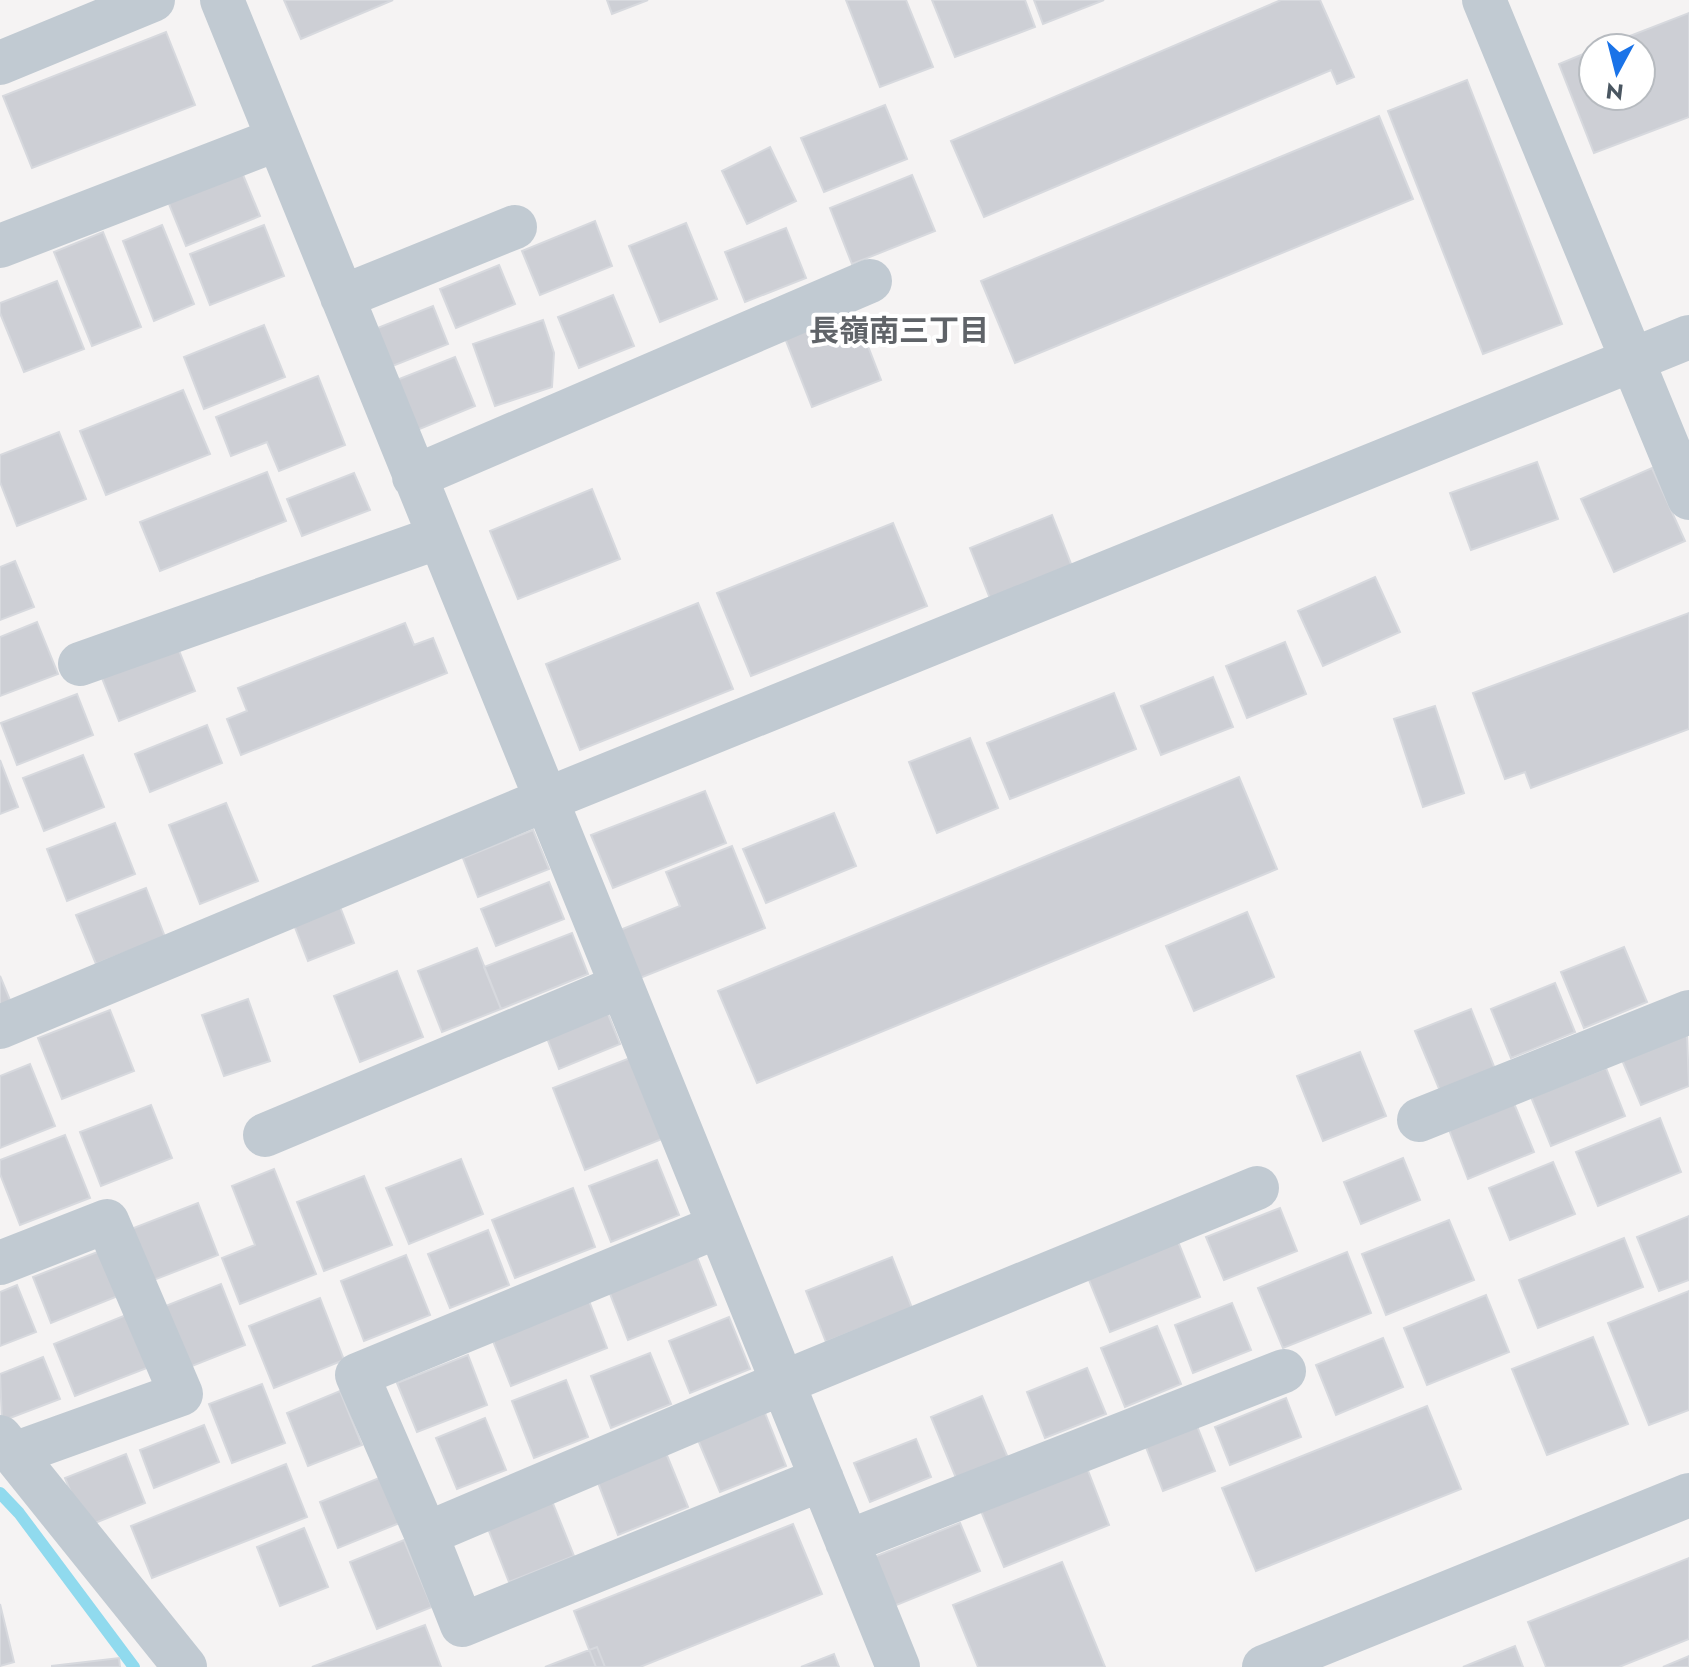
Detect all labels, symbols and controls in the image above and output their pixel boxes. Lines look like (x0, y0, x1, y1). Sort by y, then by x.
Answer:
north arrow (1577, 32, 1657, 112)
text: N (1604, 75, 1625, 109)
district label: 長嶺南三丁目 (809, 309, 989, 352)

